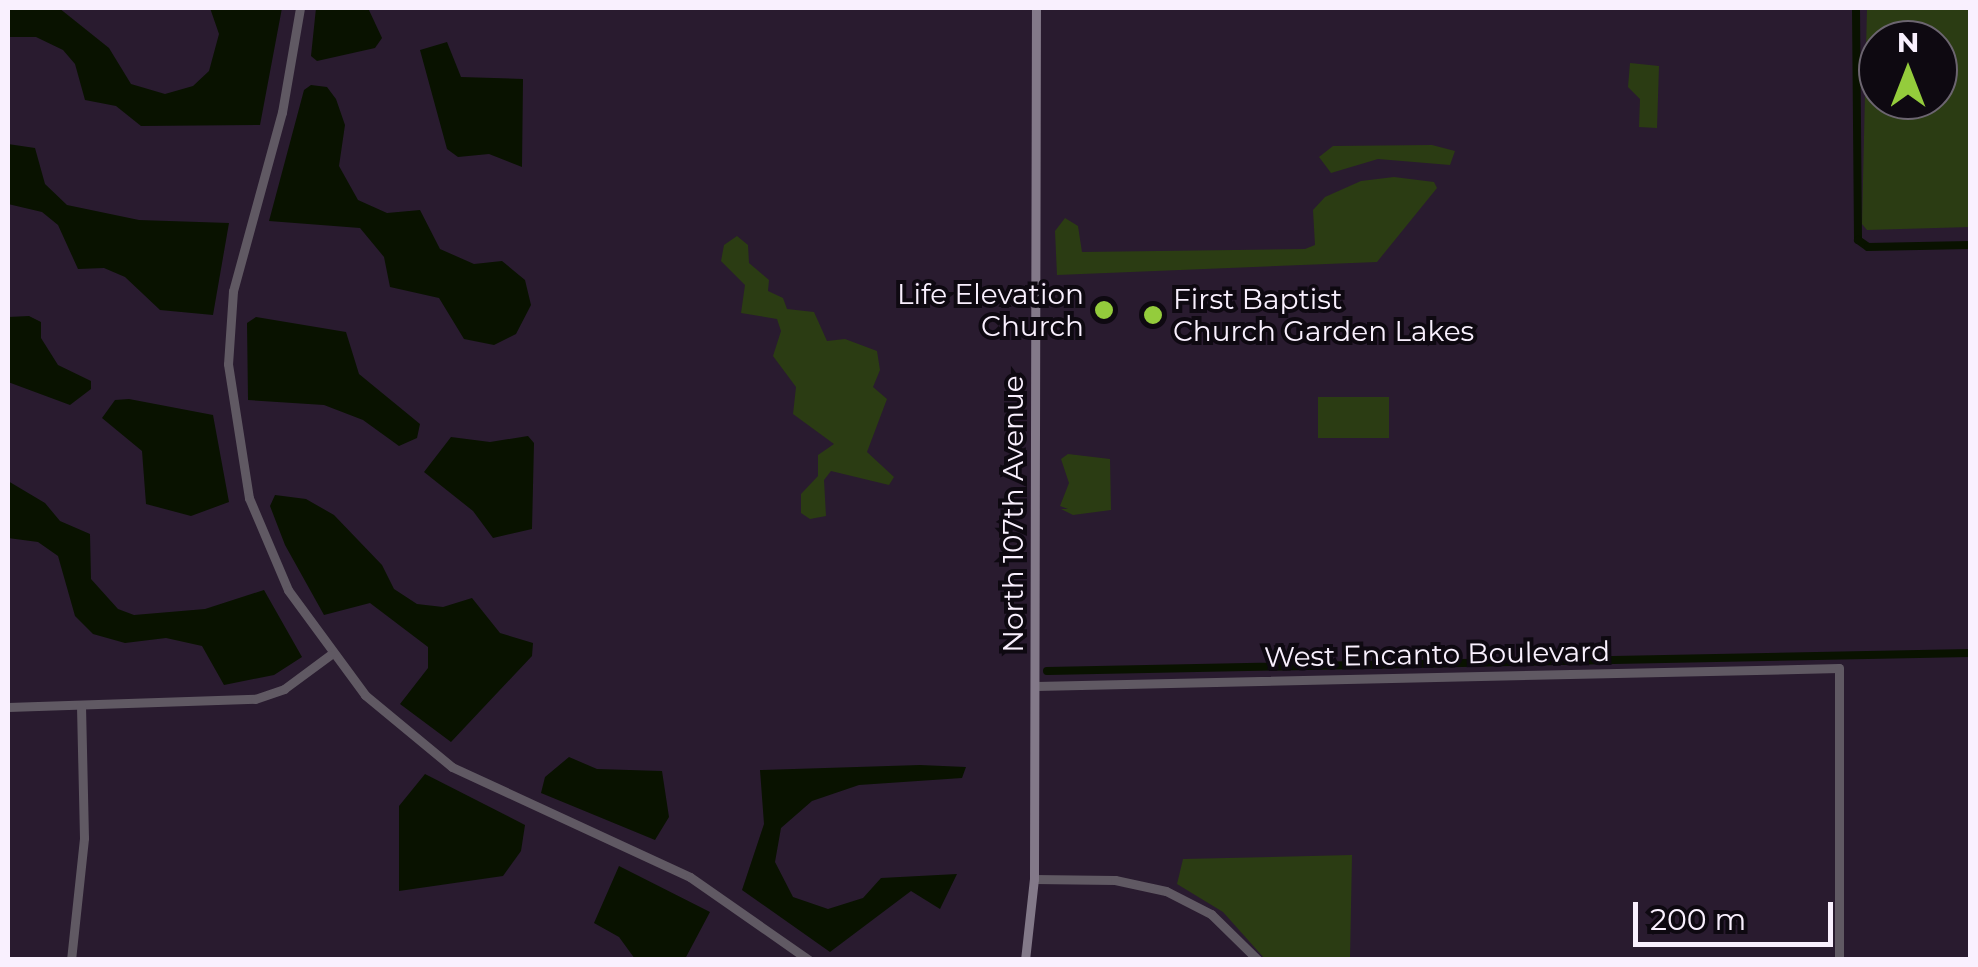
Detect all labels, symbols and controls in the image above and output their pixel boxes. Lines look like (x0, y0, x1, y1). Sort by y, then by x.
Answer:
north arrow (1858, 20, 1958, 120)
text: N (1897, 25, 1919, 59)
place label: Life Elevation Church (897, 277, 1084, 343)
place label: First Baptist Church Garden Lakes (1173, 282, 1474, 348)
marker: Life Elevation Church (1093, 299, 1115, 321)
marker: First Baptist Church Garden Lakes (1142, 304, 1164, 326)
street label: North 107th Avenue (996, 375, 1030, 653)
street label: West Encanto Boulevard (1264, 634, 1610, 674)
scale bar (1638, 882, 1838, 944)
text: 200 m (1650, 901, 1746, 938)

